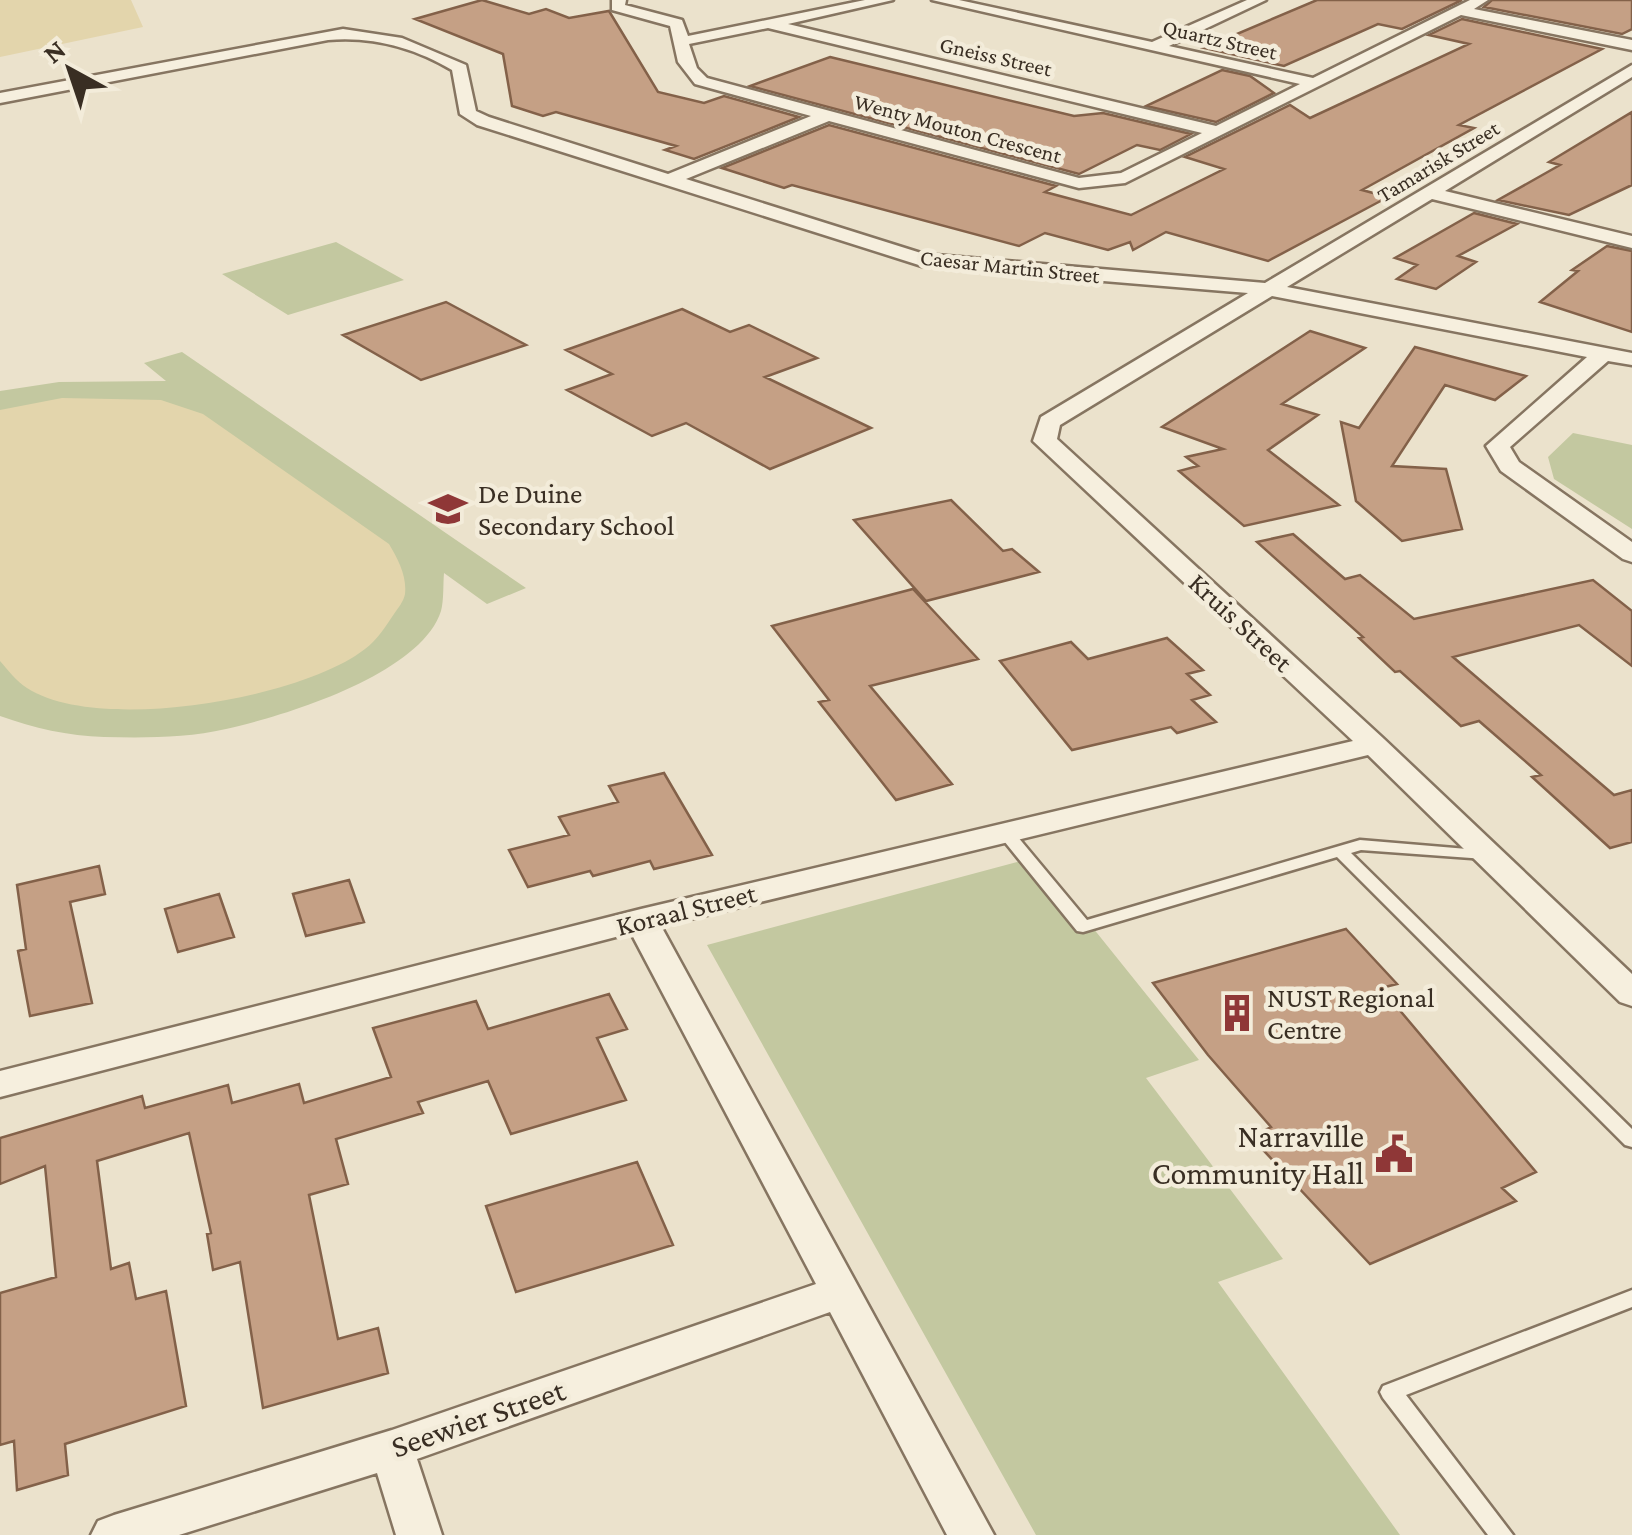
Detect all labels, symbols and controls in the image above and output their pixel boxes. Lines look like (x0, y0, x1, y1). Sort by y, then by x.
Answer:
street label: Quartz Street (1160, 14, 1280, 65)
north arrow (20, 20, 120, 120)
street label: Gneiss Street (937, 31, 1055, 82)
text: N (37, 33, 72, 69)
street label: Wenty Mouton Crescent (852, 89, 1065, 168)
street label: Tamarisk Street (1373, 115, 1504, 208)
street label: Caesar Martin Street (919, 245, 1102, 288)
place label: De Duine Secondary School (478, 478, 674, 541)
school or university icon: De Duine Secondary School (427, 488, 469, 530)
street label: Kruis Street (1183, 567, 1299, 679)
street label: Koraal Street (613, 877, 760, 942)
place label: NUST Regional Centre (1267, 982, 1435, 1045)
building icon: NUST Regional Centre (1216, 992, 1258, 1034)
place label: Narraville Community Hall (1152, 1118, 1364, 1191)
public building icon: Narraville Community Hall (1373, 1133, 1415, 1175)
street label: Seewier Street (386, 1371, 570, 1465)

